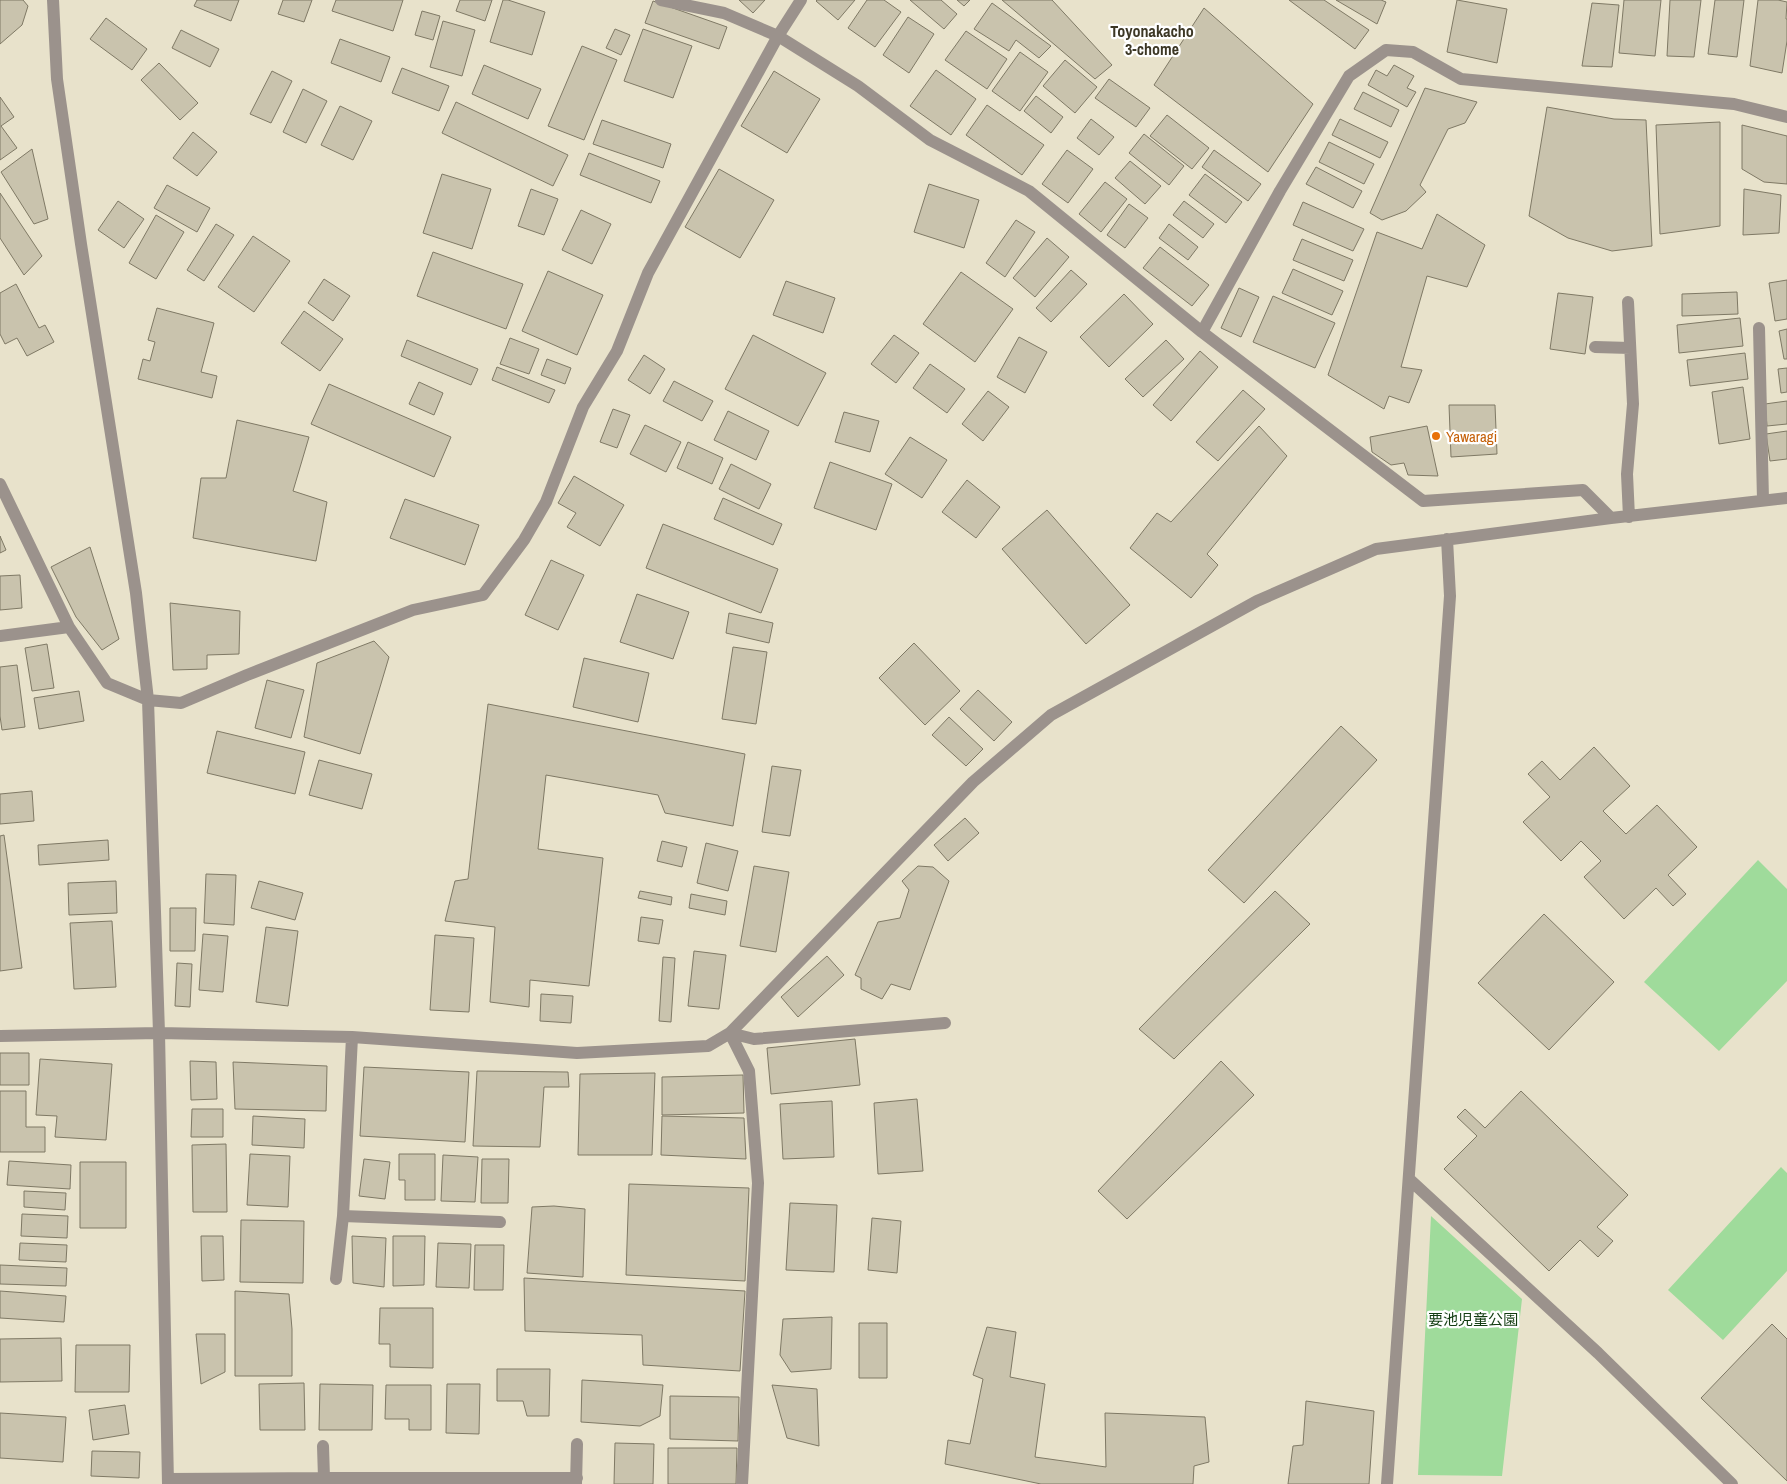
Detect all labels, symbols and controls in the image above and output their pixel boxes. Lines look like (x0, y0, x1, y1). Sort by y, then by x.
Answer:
district label: Toyonakacho 3-chome (1110, 20, 1194, 60)
place label: Yawaragi (1446, 426, 1497, 447)
marker: Yawaragi (1430, 430, 1442, 442)
park label: 要池児童公園 (1428, 1309, 1518, 1330)

